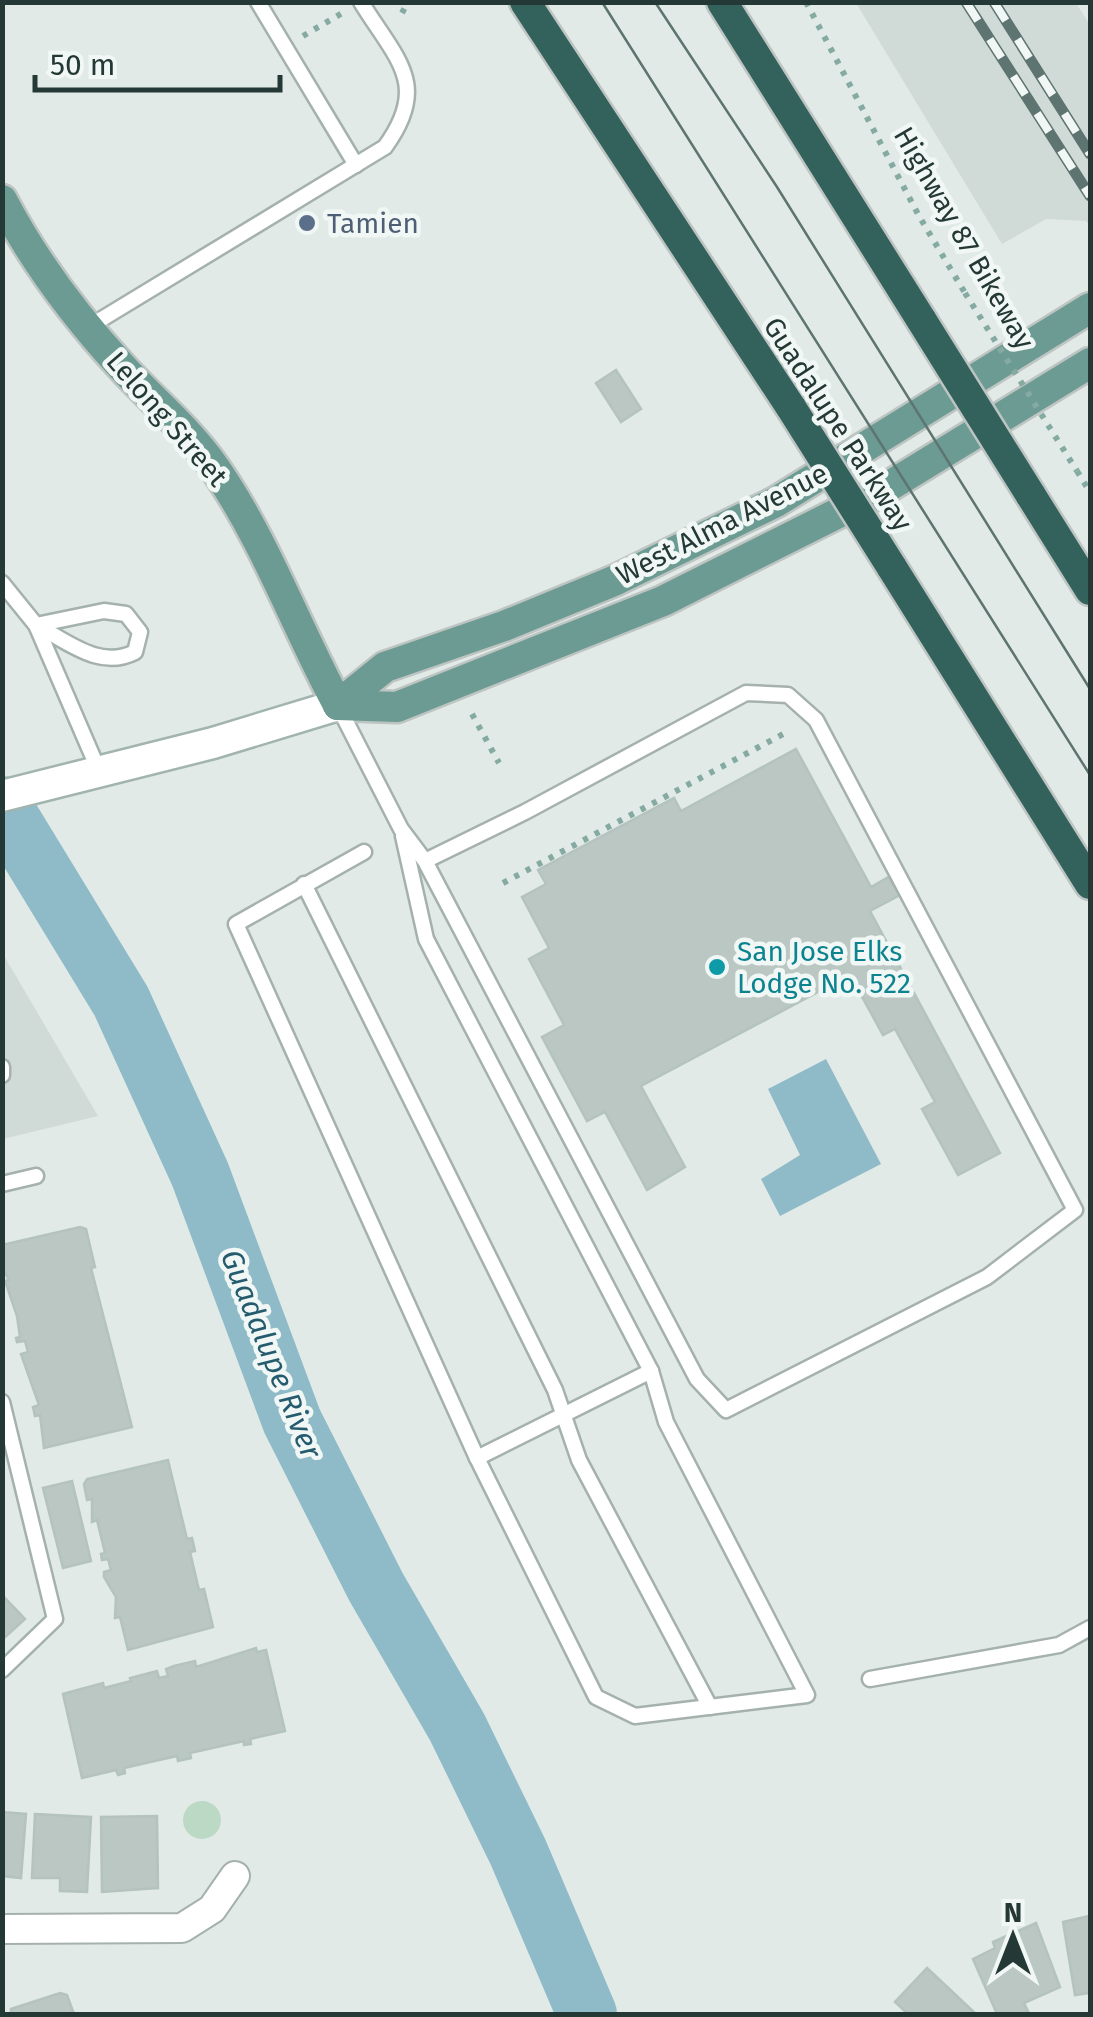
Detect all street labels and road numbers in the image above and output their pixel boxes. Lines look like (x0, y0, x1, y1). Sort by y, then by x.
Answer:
street label: Highway 87 Bikeway (887, 121, 1041, 355)
street label: Guadalupe Parkway (757, 311, 920, 537)
street label: Lelong Street (100, 345, 235, 494)
street label: West Alma Avenue (611, 457, 833, 591)

